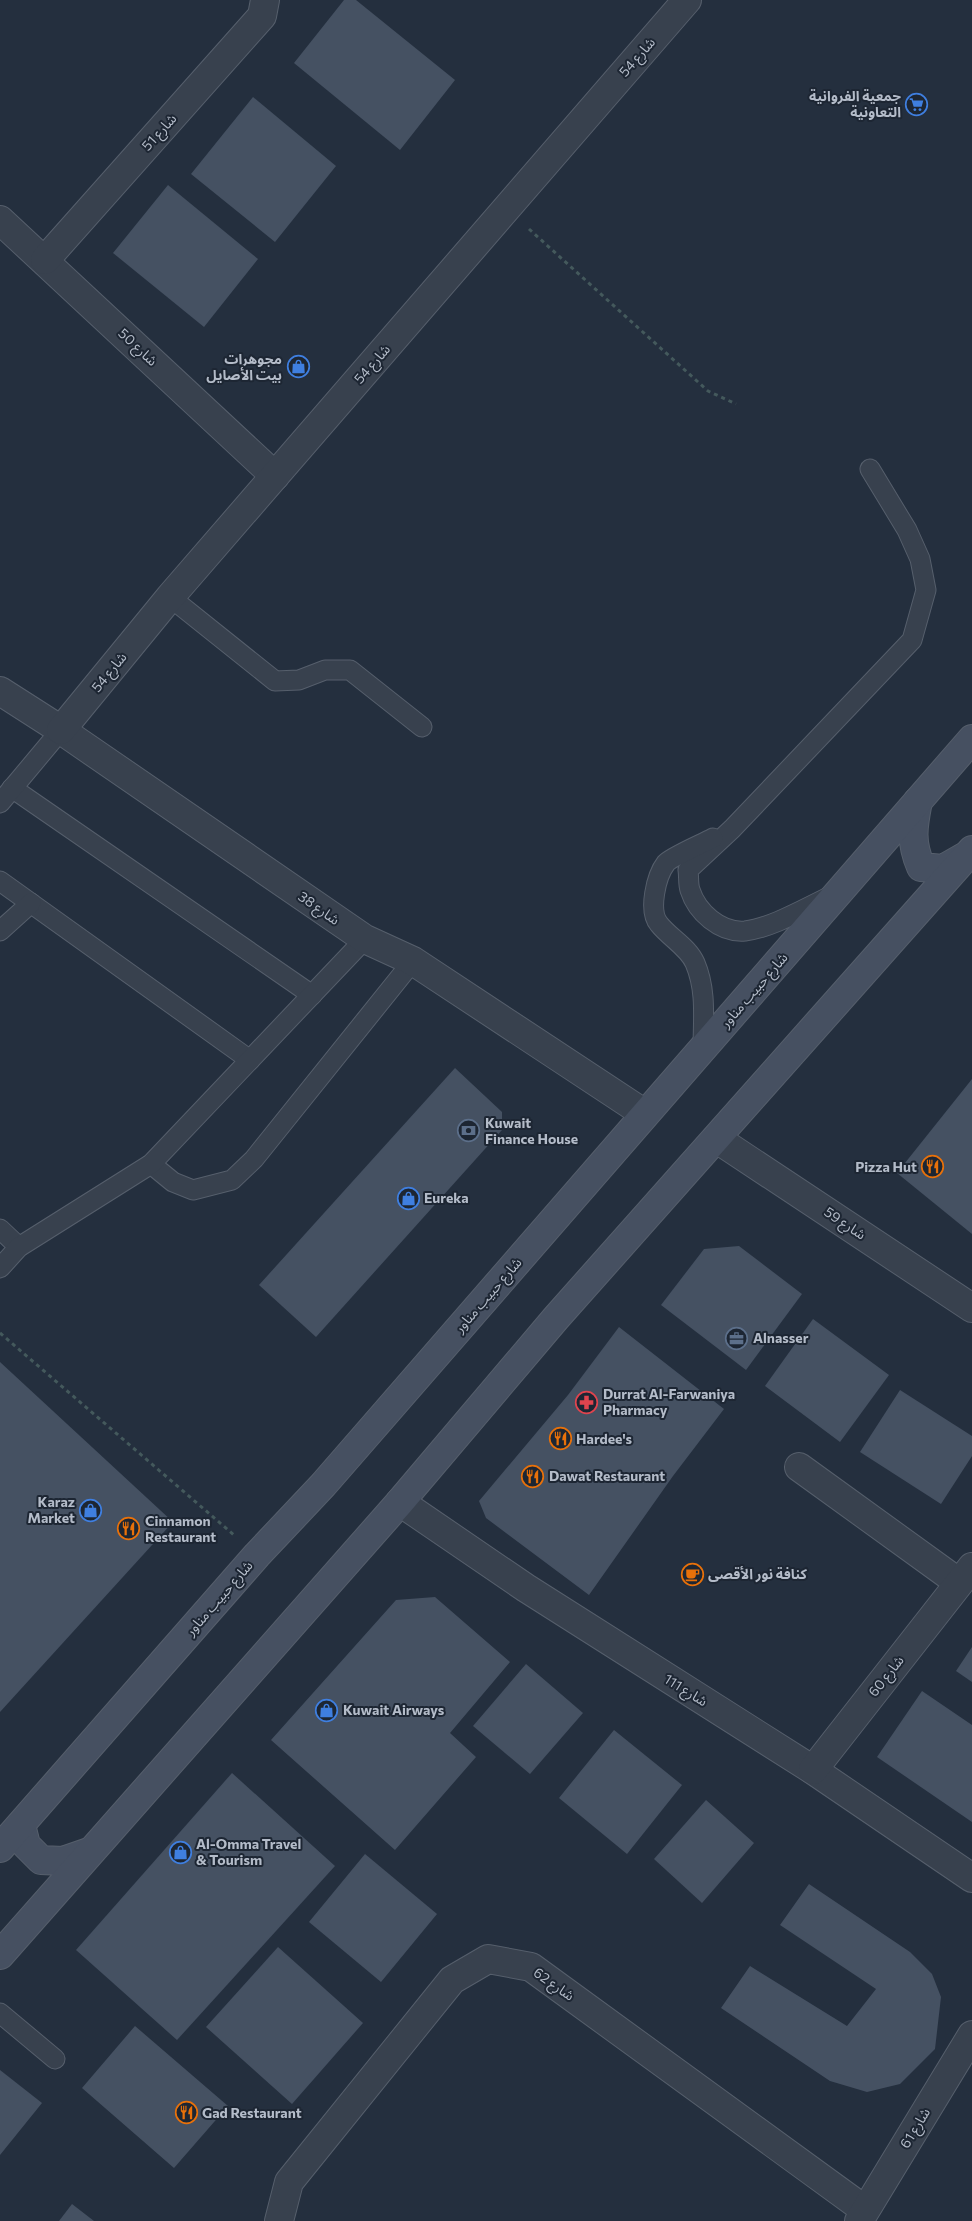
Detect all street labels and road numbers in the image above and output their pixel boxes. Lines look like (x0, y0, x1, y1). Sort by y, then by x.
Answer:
street label: شارع 54 (615, 34, 661, 82)
street label: شارع 51 (138, 110, 182, 156)
street label: شارع 50 (113, 324, 161, 371)
street label: شارع 54 (350, 341, 396, 389)
street label: شارع 54 (87, 648, 132, 697)
street label: شارع 38 (294, 887, 343, 930)
street label: شارع حبيب مناور (716, 949, 793, 1033)
street label: شارع 59 (820, 1203, 869, 1245)
street label: شارع حبيب مناور (450, 1254, 527, 1338)
street label: شارع حبيب مناور (181, 1557, 258, 1641)
street label: شارع 60 (864, 1652, 909, 1702)
street label: شارع 111 (660, 1670, 711, 1712)
street label: شارع 62 (529, 1963, 578, 2006)
street label: شارع 61 (896, 2104, 936, 2153)

